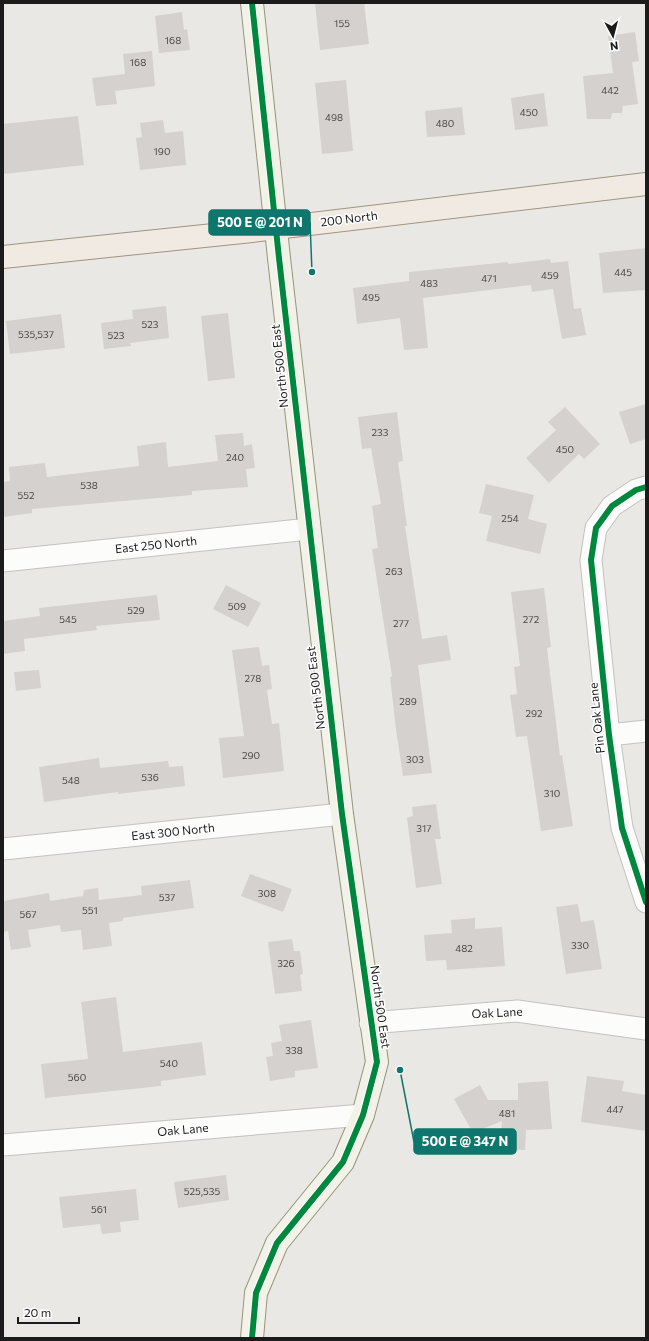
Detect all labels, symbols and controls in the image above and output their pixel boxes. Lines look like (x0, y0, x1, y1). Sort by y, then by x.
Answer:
north arrow (593, 16, 633, 56)
house number: 155 (334, 17, 350, 29)
house number: 168 (165, 34, 181, 46)
text: N (609, 39, 619, 53)
house number: 168 (130, 56, 146, 68)
house number: 442 (601, 84, 619, 96)
house number: 450 (520, 106, 538, 118)
house number: 498 (325, 111, 343, 123)
house number: 480 (436, 117, 454, 129)
house number: 190 (154, 145, 170, 157)
street label: 200 North (320, 208, 378, 228)
callout: 500 E @ 201 N (209, 210, 310, 235)
text: 500 E @ 201 N (217, 214, 303, 230)
house number: 445 (614, 266, 632, 278)
house number: 459 (541, 269, 559, 281)
house number: 471 (481, 272, 497, 284)
house number: 483 (420, 277, 438, 289)
house number: 495 (362, 291, 380, 303)
house number: 523 (142, 318, 159, 330)
street label: North 500 East (268, 324, 290, 408)
house number: 535,537 (18, 328, 54, 340)
house number: 523 (108, 329, 125, 341)
house number: 233 (372, 426, 389, 438)
house number: 450 (556, 443, 574, 455)
house number: 240 (226, 451, 244, 463)
house number: 538 (80, 479, 98, 491)
house number: 552 (17, 489, 35, 501)
house number: 254 (501, 512, 519, 524)
street label: East 250 North (114, 533, 198, 555)
house number: 263 (385, 565, 403, 577)
house number: 509 (228, 600, 246, 612)
house number: 529 (127, 604, 145, 616)
house number: 545 (59, 613, 77, 625)
house number: 272 (523, 613, 540, 625)
house number: 277 (393, 617, 409, 629)
street label: North 500 East (303, 646, 327, 731)
house number: 278 (245, 672, 261, 684)
street label: Pin Oak Lane (585, 682, 607, 754)
house number: 289 (399, 695, 417, 707)
house number: 292 (525, 707, 543, 719)
house number: 290 (242, 749, 260, 761)
house number: 303 (406, 753, 424, 765)
house number: 536 (141, 771, 159, 783)
house number: 548 (62, 774, 80, 786)
house number: 310 (544, 787, 560, 799)
street label: East 300 North (131, 820, 215, 842)
house number: 317 (416, 822, 432, 834)
house number: 308 (258, 887, 276, 899)
house number: 537 (159, 891, 175, 903)
house number: 551 (82, 904, 98, 916)
house number: 567 (19, 908, 37, 920)
house number: 330 (571, 939, 589, 951)
house number: 482 (455, 942, 473, 954)
house number: 326 (277, 957, 295, 969)
street label: North 500 East (368, 964, 394, 1049)
street label: Oak Lane (471, 1004, 523, 1020)
house number: 338 (285, 1044, 303, 1056)
house number: 540 (160, 1057, 178, 1069)
house number: 560 (68, 1071, 86, 1083)
house number: 447 (606, 1103, 624, 1115)
house number: 481 (499, 1107, 515, 1119)
street label: Oak Lane (157, 1120, 209, 1138)
callout: 500 E @ 347 N (414, 1129, 516, 1154)
text: 500 E @ 347 N (422, 1133, 508, 1149)
house number: 525,535 (184, 1185, 220, 1197)
house number: 561 (91, 1203, 107, 1215)
scale bar (18, 1299, 79, 1325)
text: 20 m (24, 1305, 51, 1319)

